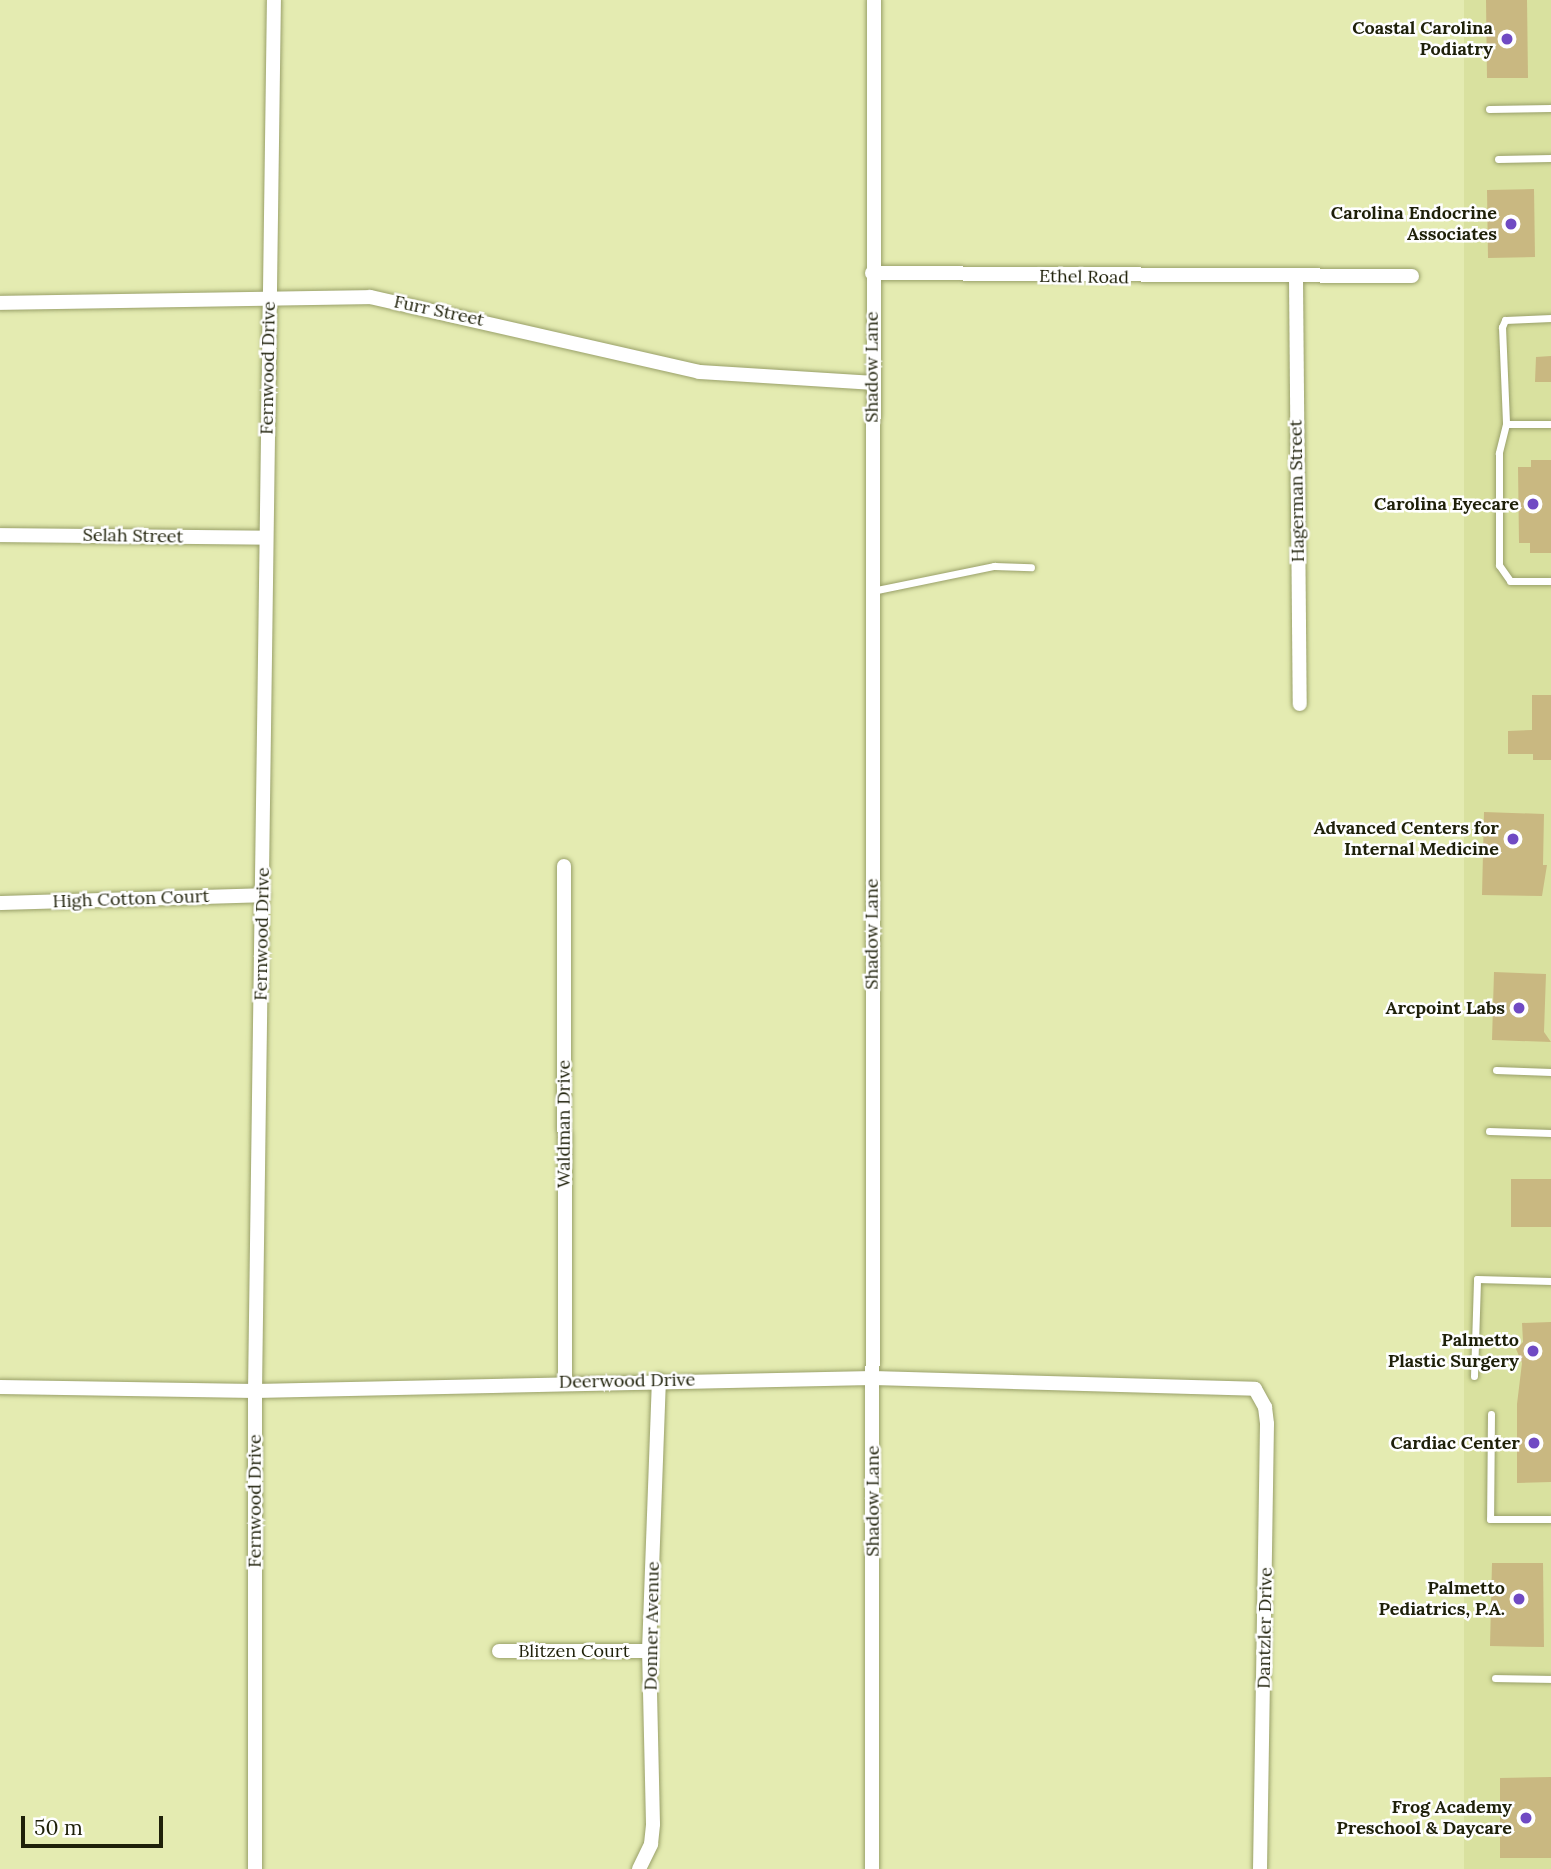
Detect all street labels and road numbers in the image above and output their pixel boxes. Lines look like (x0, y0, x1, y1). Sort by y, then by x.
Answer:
street label: Ethel Road (1039, 265, 1129, 289)
street label: Furr Street (392, 291, 486, 331)
street label: Fernwood Drive (256, 301, 280, 435)
street label: Shadow Lane (861, 311, 883, 423)
street label: Hagerman Street (1285, 419, 1309, 563)
street label: Selah Street (82, 524, 184, 548)
street label: Fernwood Drive (250, 867, 274, 1001)
street label: Shadow Lane (861, 878, 883, 990)
street label: High Cotton Court (52, 885, 210, 913)
street label: Waldman Drive (553, 1060, 575, 1188)
street label: Deerwood Drive (559, 1369, 695, 1393)
street label: Fernwood Drive (244, 1434, 266, 1568)
street label: Shadow Lane (862, 1445, 884, 1557)
street label: Donner Avenue (640, 1561, 664, 1691)
street label: Dantzler Drive (1253, 1567, 1277, 1689)
street label: Blitzen Court (518, 1640, 630, 1662)

